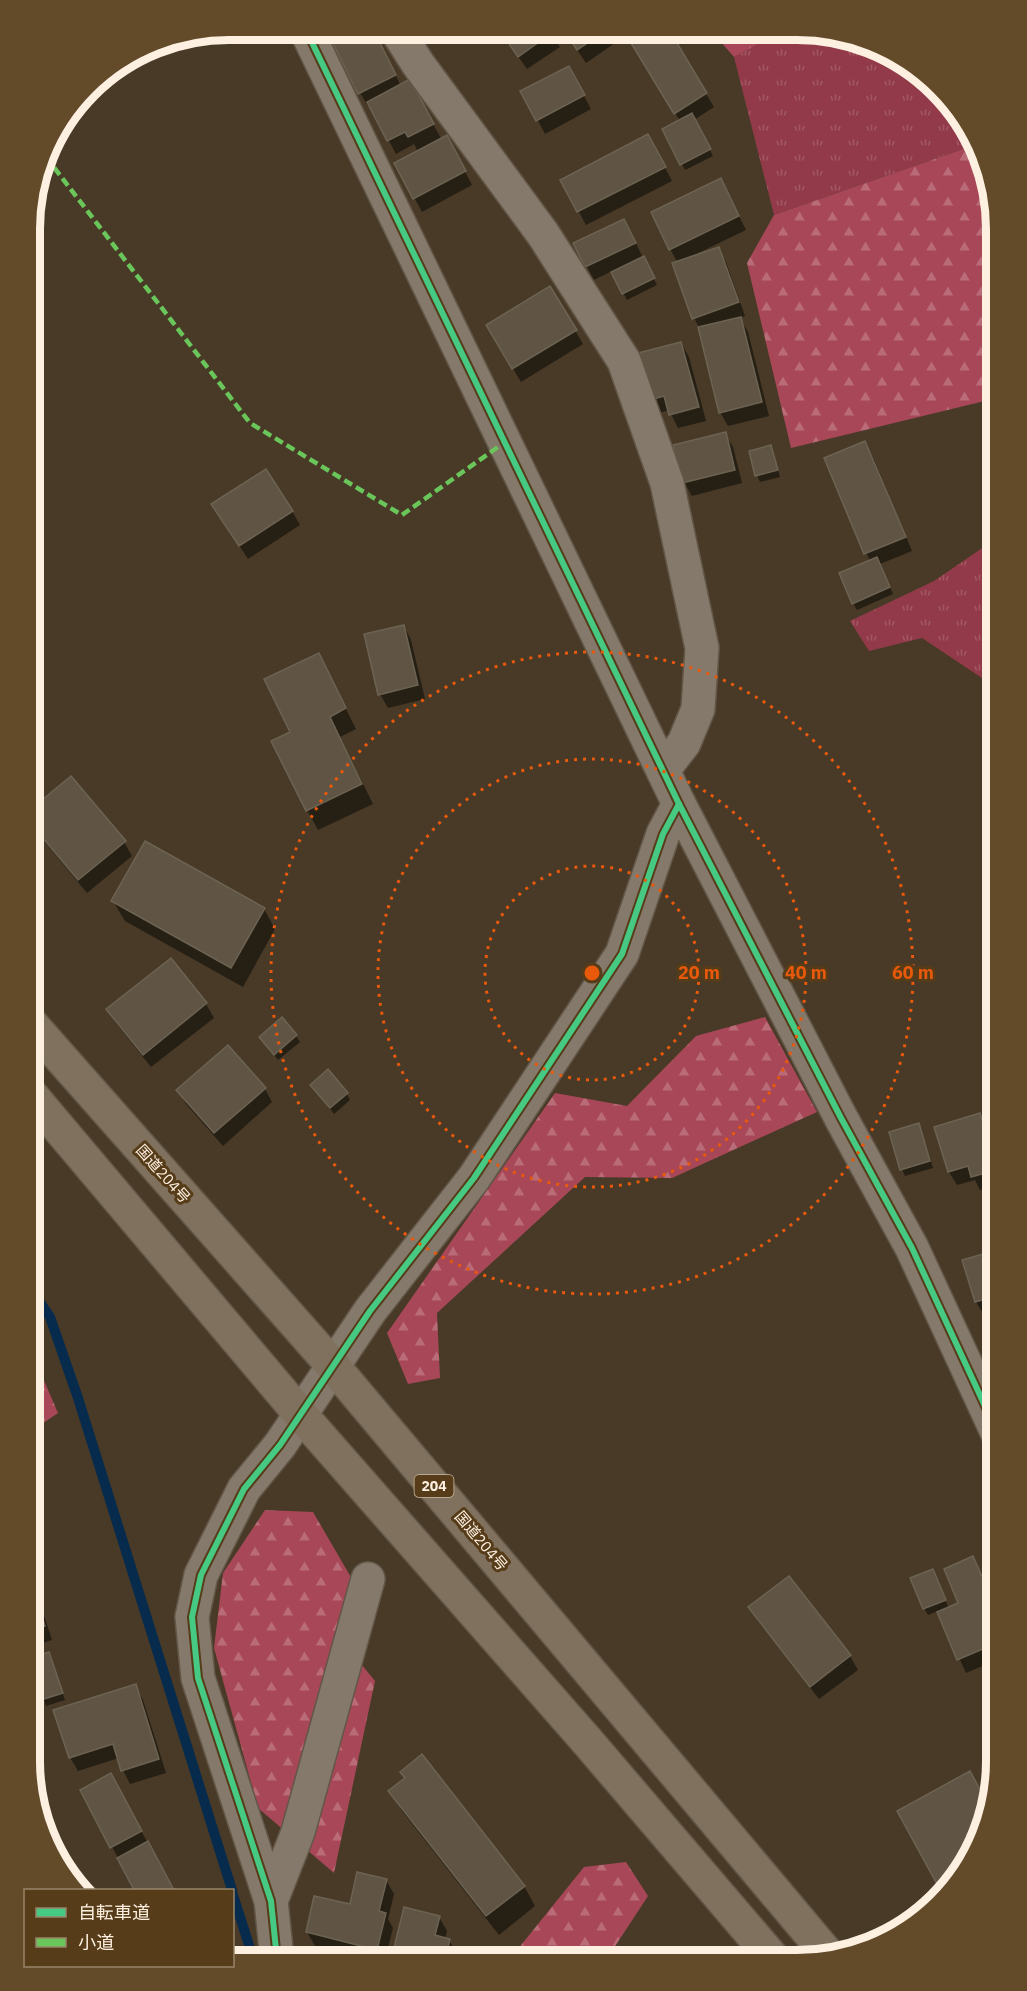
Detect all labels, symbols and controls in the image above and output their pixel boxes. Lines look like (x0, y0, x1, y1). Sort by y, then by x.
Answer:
text: 20 m (678, 961, 720, 984)
text: 40 m (785, 961, 827, 984)
text: 60 m (892, 961, 934, 984)
centre of rings (582, 963, 602, 983)
street label: 国道204号 (132, 1141, 195, 1207)
road number: 204 (414, 1475, 454, 1497)
street label: 国道204号 (451, 1507, 512, 1574)
legend (24, 1889, 234, 1967)
text: 自転車道 (78, 1901, 150, 1924)
text: 小道 (78, 1931, 114, 1954)

